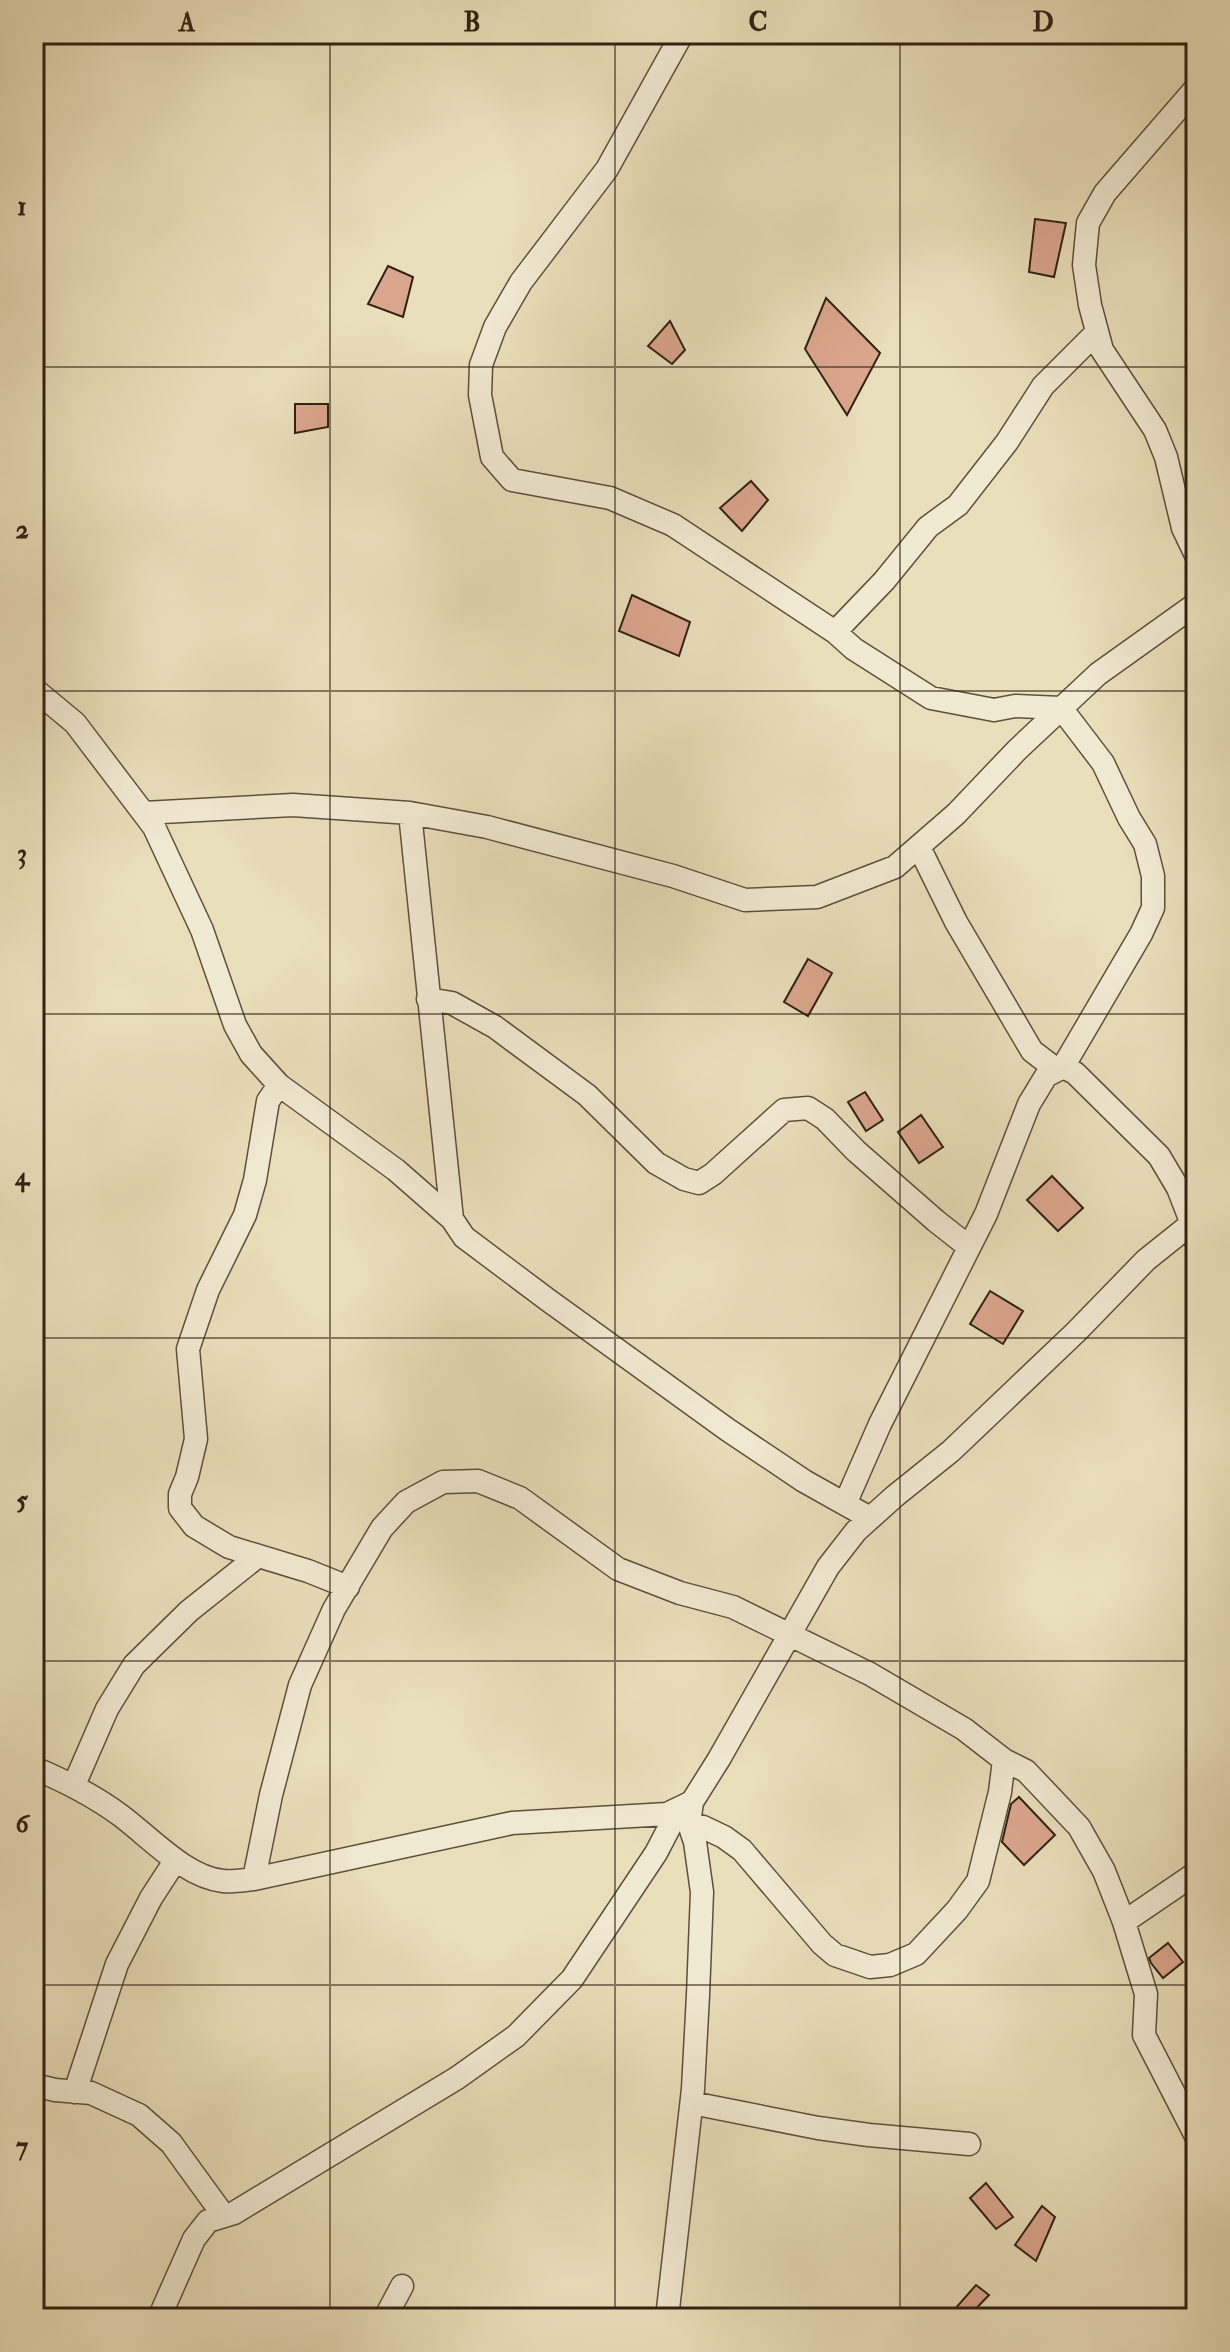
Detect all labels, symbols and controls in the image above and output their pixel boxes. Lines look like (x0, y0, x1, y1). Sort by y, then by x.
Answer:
text: A (178, 7, 196, 39)
text: B (463, 7, 481, 39)
text: C (748, 7, 768, 39)
text: D (1032, 7, 1054, 39)
text: 1 (17, 191, 27, 223)
text: 2 (15, 514, 29, 546)
text: 3 (17, 838, 27, 870)
text: 4 (14, 1161, 31, 1193)
text: 5 (16, 1485, 28, 1517)
text: 6 (15, 1808, 30, 1840)
text: 7 (16, 2131, 28, 2163)

